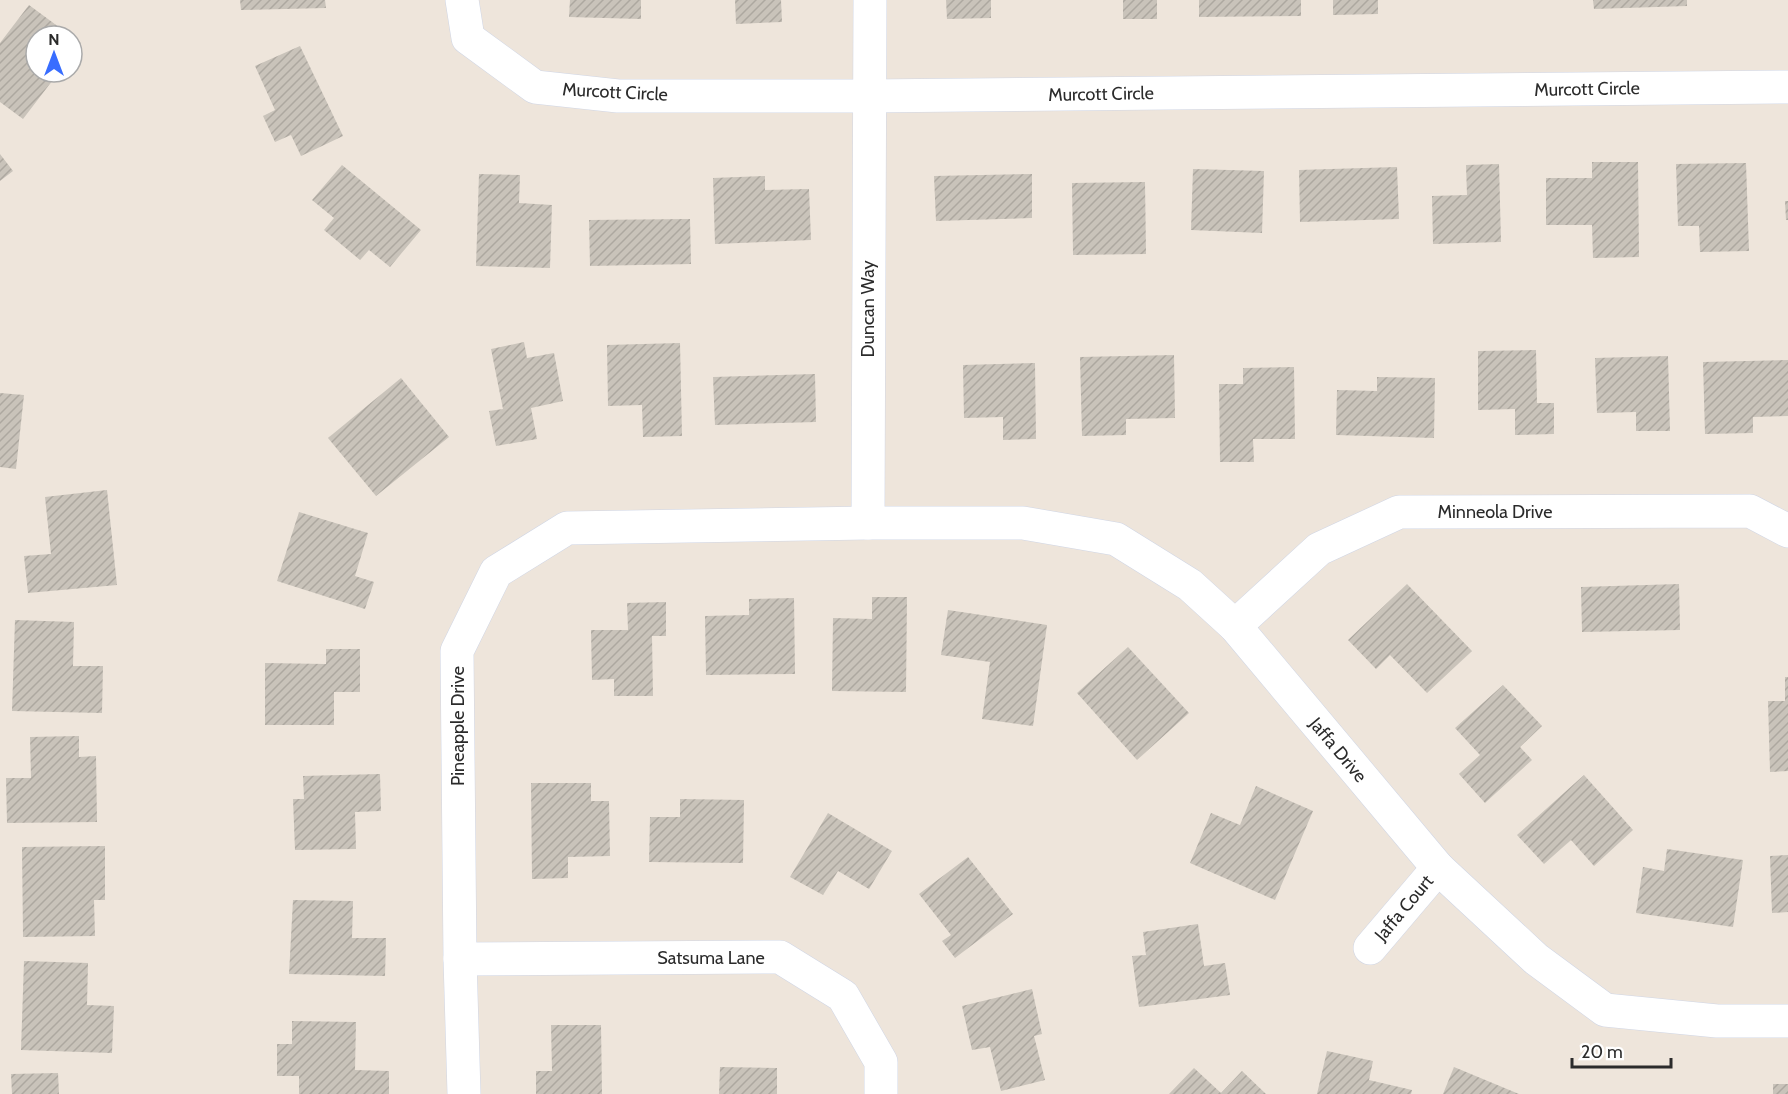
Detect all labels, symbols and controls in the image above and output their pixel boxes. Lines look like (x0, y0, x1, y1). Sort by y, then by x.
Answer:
north arrow (24, 24, 84, 84)
text: N (48, 30, 60, 49)
street label: Murcott Circle (1534, 77, 1640, 101)
street label: Murcott Circle (562, 78, 668, 106)
street label: Murcott Circle (1048, 82, 1154, 106)
street label: Duncan Way (857, 260, 879, 358)
street label: Minneola Drive (1438, 501, 1552, 523)
street label: Pineapple Drive (447, 666, 469, 786)
street label: Jaffa Drive (1304, 712, 1371, 787)
street label: Jaffa Court (1369, 871, 1438, 946)
street label: Satsuma Lane (657, 947, 765, 969)
scale bar (1572, 1031, 1671, 1069)
text: 20 m (1581, 1041, 1623, 1063)

